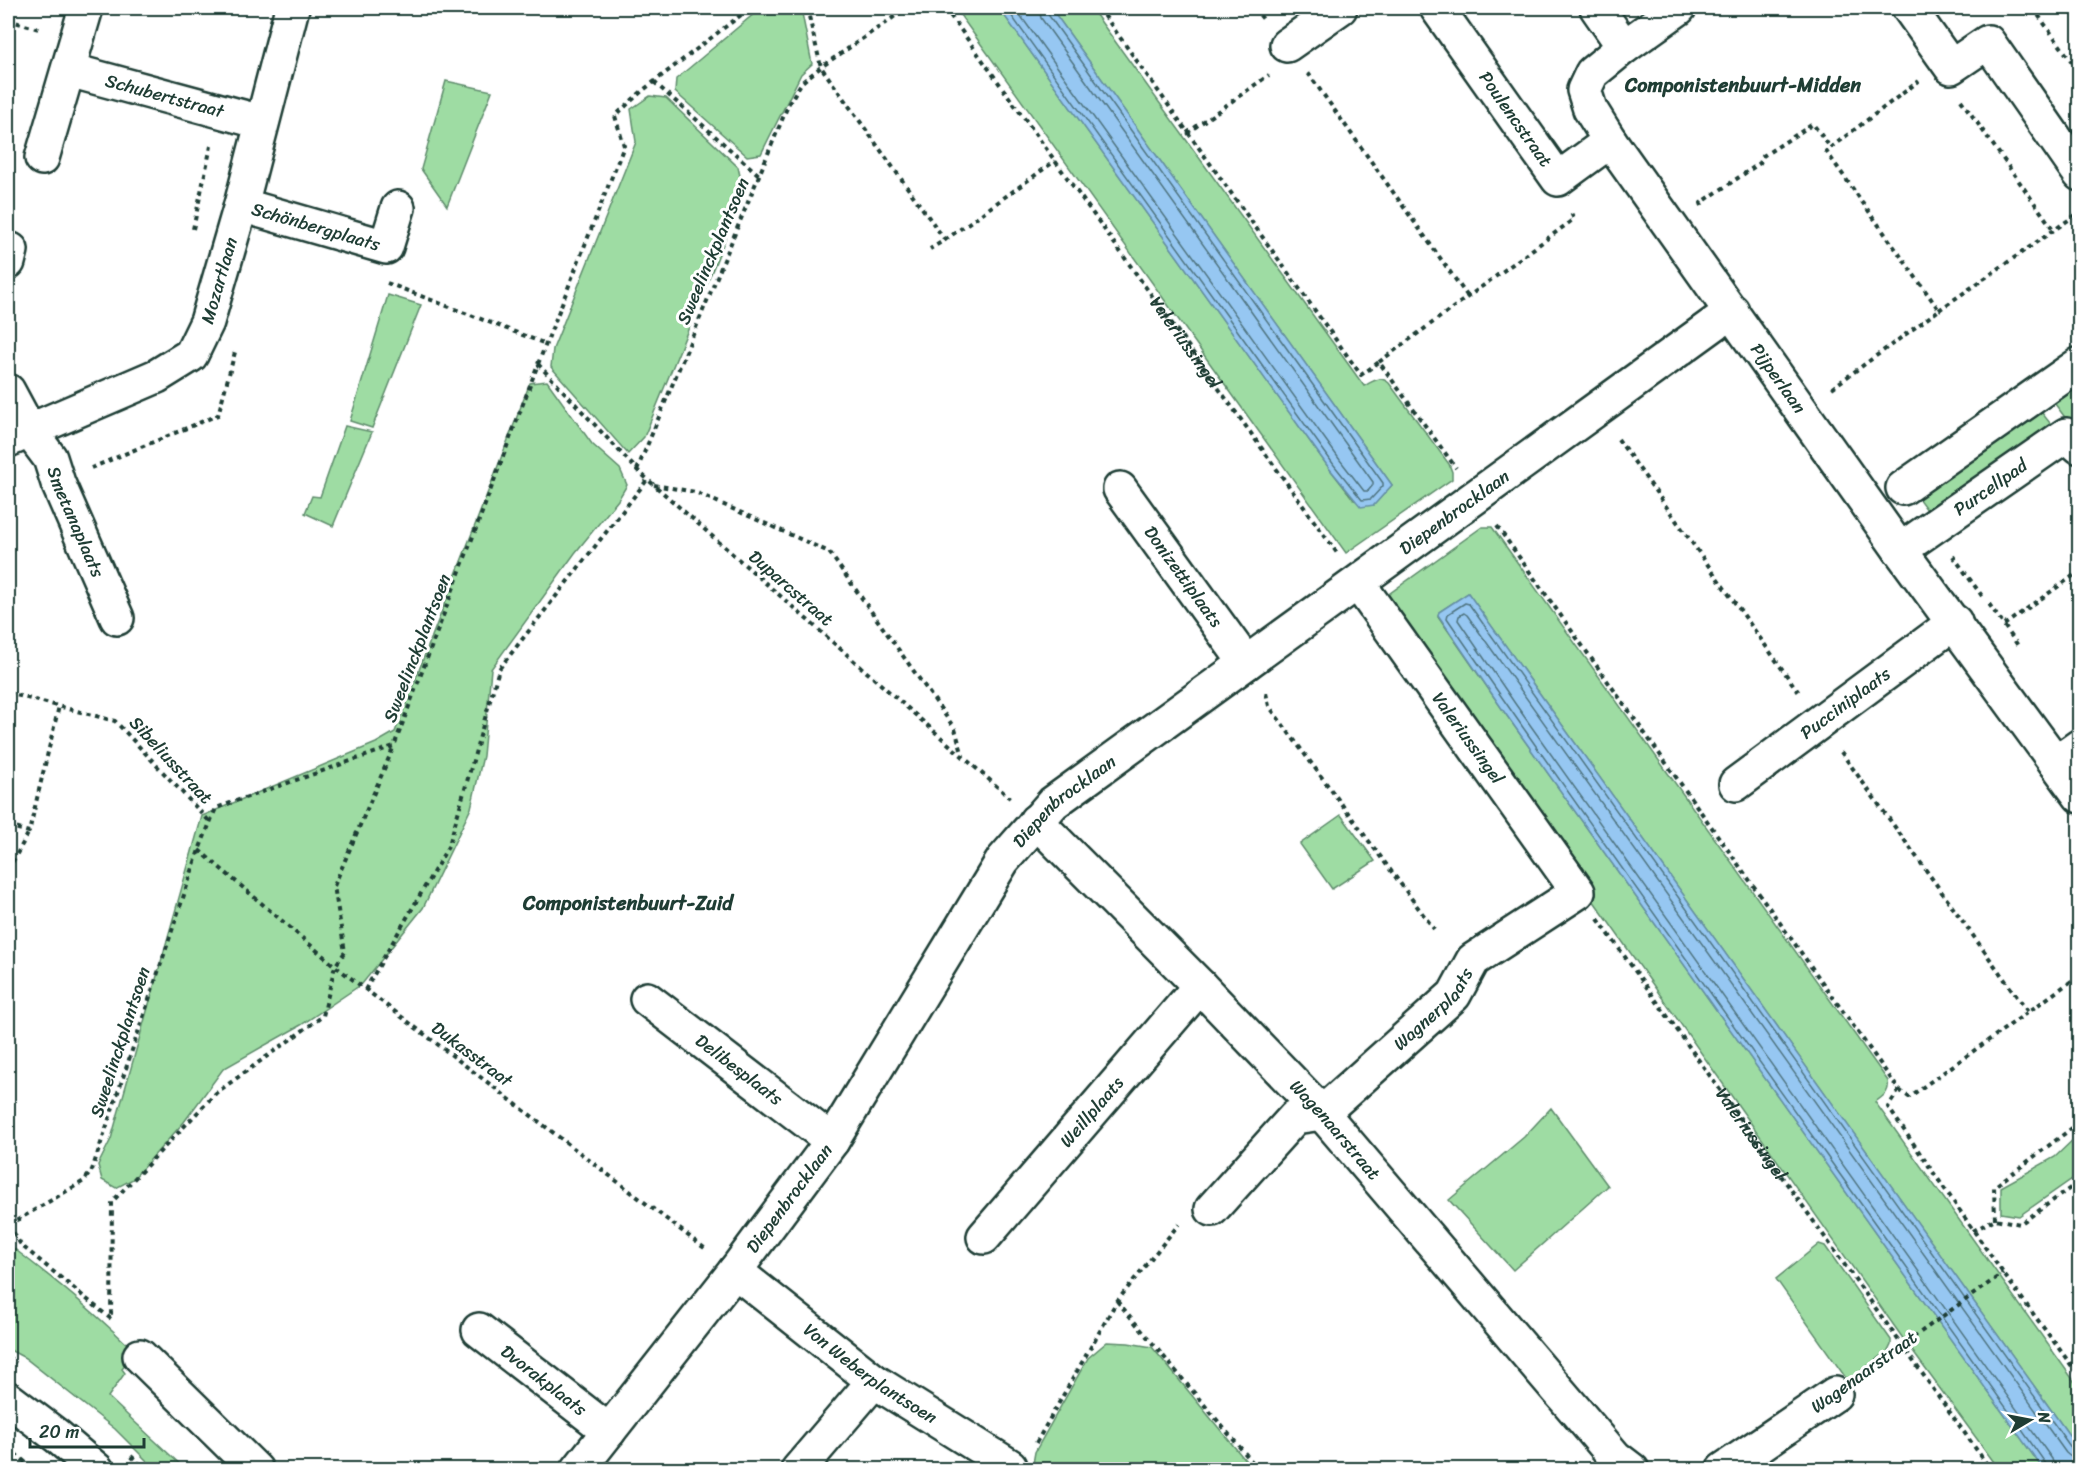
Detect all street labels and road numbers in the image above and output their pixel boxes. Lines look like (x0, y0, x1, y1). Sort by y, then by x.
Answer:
street label: Poulencstraat (1470, 64, 1561, 174)
street label: Schubertstraat (102, 65, 228, 127)
street label: Sweelinckplantsoen (668, 172, 759, 330)
street label: Schönbergplaats (248, 193, 385, 261)
street label: Mozartlaan (191, 233, 247, 328)
street label: Valeriussingel (1141, 289, 1231, 396)
street label: Pijperlaan (1742, 336, 1815, 421)
street label: Purcellpad (1947, 449, 2036, 525)
street label: Diepenbrocklaan (1392, 461, 1517, 563)
street label: Smetanaplaats (38, 462, 114, 583)
street label: Donizettiplaats (1135, 519, 1232, 635)
street label: Duparcstraat (741, 542, 841, 635)
street label: Sweelinckplantsoen (374, 569, 460, 727)
street label: Pucciniplaats (1793, 658, 1898, 748)
street label: Valeriussingel (1423, 685, 1513, 792)
street label: Sibeliusstraat (121, 708, 221, 812)
street label: Diepenbrocklaan (1004, 746, 1123, 855)
street label: Wagnerplaats (1385, 961, 1482, 1059)
street label: Sweelinckplantsoen (81, 962, 160, 1122)
street label: Dukasstraat (424, 1013, 520, 1096)
street label: Delibesplaats (688, 1025, 791, 1114)
street label: Weillplaats (1051, 1068, 1132, 1155)
street label: Wagenaarstraat (1282, 1072, 1389, 1188)
street label: Valeriussingel (1707, 1081, 1796, 1188)
street label: Diepenbrocklaan (737, 1136, 841, 1260)
street label: Von Weberplantsoen (796, 1315, 944, 1433)
street label: Wagenaarstraat (1804, 1322, 1924, 1422)
street label: Dvorakplaats (493, 1336, 595, 1425)

